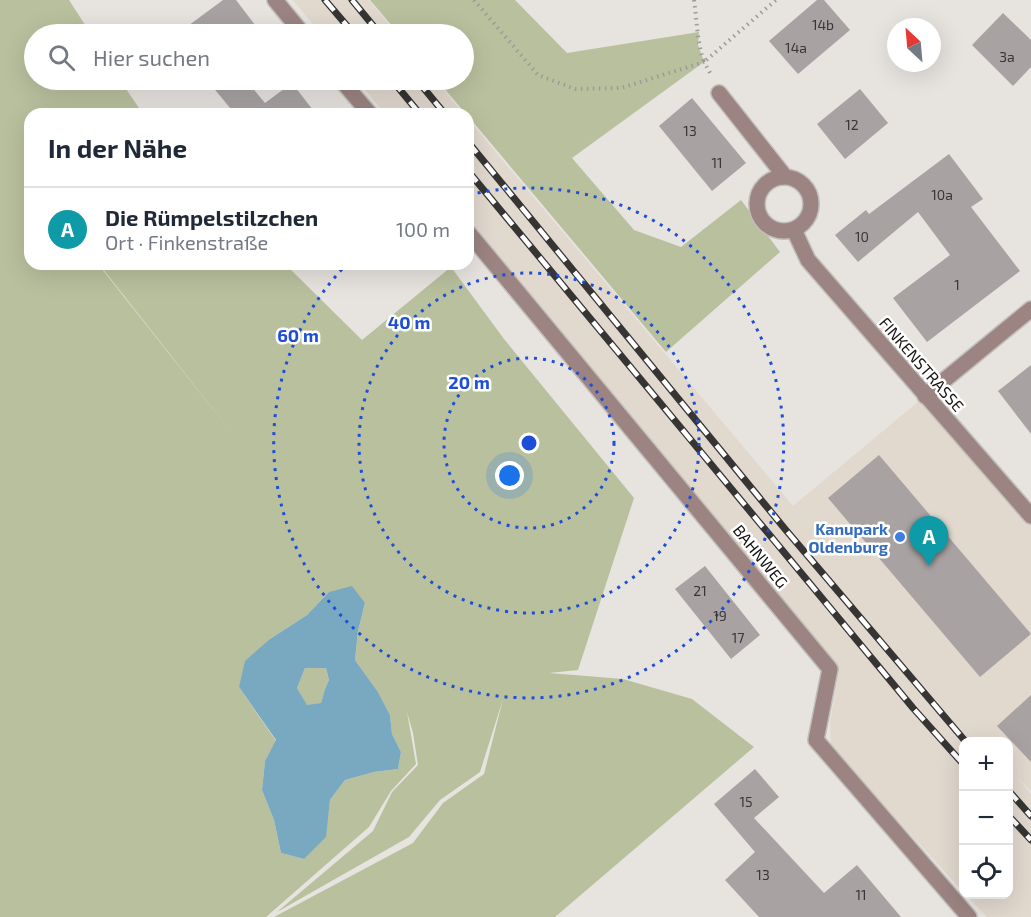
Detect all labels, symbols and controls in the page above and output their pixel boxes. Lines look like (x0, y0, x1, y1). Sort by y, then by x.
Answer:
house number: 14b (812, 16, 834, 33)
north arrow (887, 18, 941, 72)
search box (24, 24, 474, 90)
house number: 14a (785, 39, 807, 56)
icon: search (45, 41, 78, 74)
text: Hier suchen (93, 44, 210, 70)
house number: 3a (999, 48, 1015, 65)
house number: 12 (845, 116, 859, 133)
house number: 13 (683, 122, 697, 139)
text: In der Nähe (48, 132, 187, 163)
house number: 11 (711, 154, 723, 171)
house number: 10a (931, 186, 953, 203)
text: Die Rümpelstilzchen (105, 204, 318, 230)
text: A (61, 217, 74, 241)
text: 100 m (396, 217, 450, 241)
house number: 10 (855, 228, 869, 245)
text: Ort · Finkenstraße (105, 230, 268, 254)
house number: 1 (954, 276, 960, 293)
text: 40 m (388, 311, 430, 333)
street label: FINKENSTRASSE (876, 313, 968, 415)
text: 60 m (277, 324, 319, 346)
text: 20 m (448, 371, 490, 393)
centre of rings (519, 433, 539, 453)
your location (495, 461, 524, 490)
pin: A (910, 516, 948, 566)
place label: Kanupark Oldenburg (808, 519, 889, 556)
street label: BAHNWEG (730, 521, 792, 591)
marker: Kanupark Oldenburg (893, 530, 907, 544)
house number: 21 (693, 582, 707, 599)
house number: 19 (713, 607, 727, 624)
house number: 17 (732, 629, 744, 646)
map controls (959, 737, 1013, 899)
button: + (959, 737, 1013, 791)
button: − (959, 791, 1013, 845)
house number: 15 (739, 793, 753, 810)
button: locate (959, 845, 1013, 899)
house number: 13 (756, 866, 770, 883)
house number: 11 (855, 886, 867, 903)

